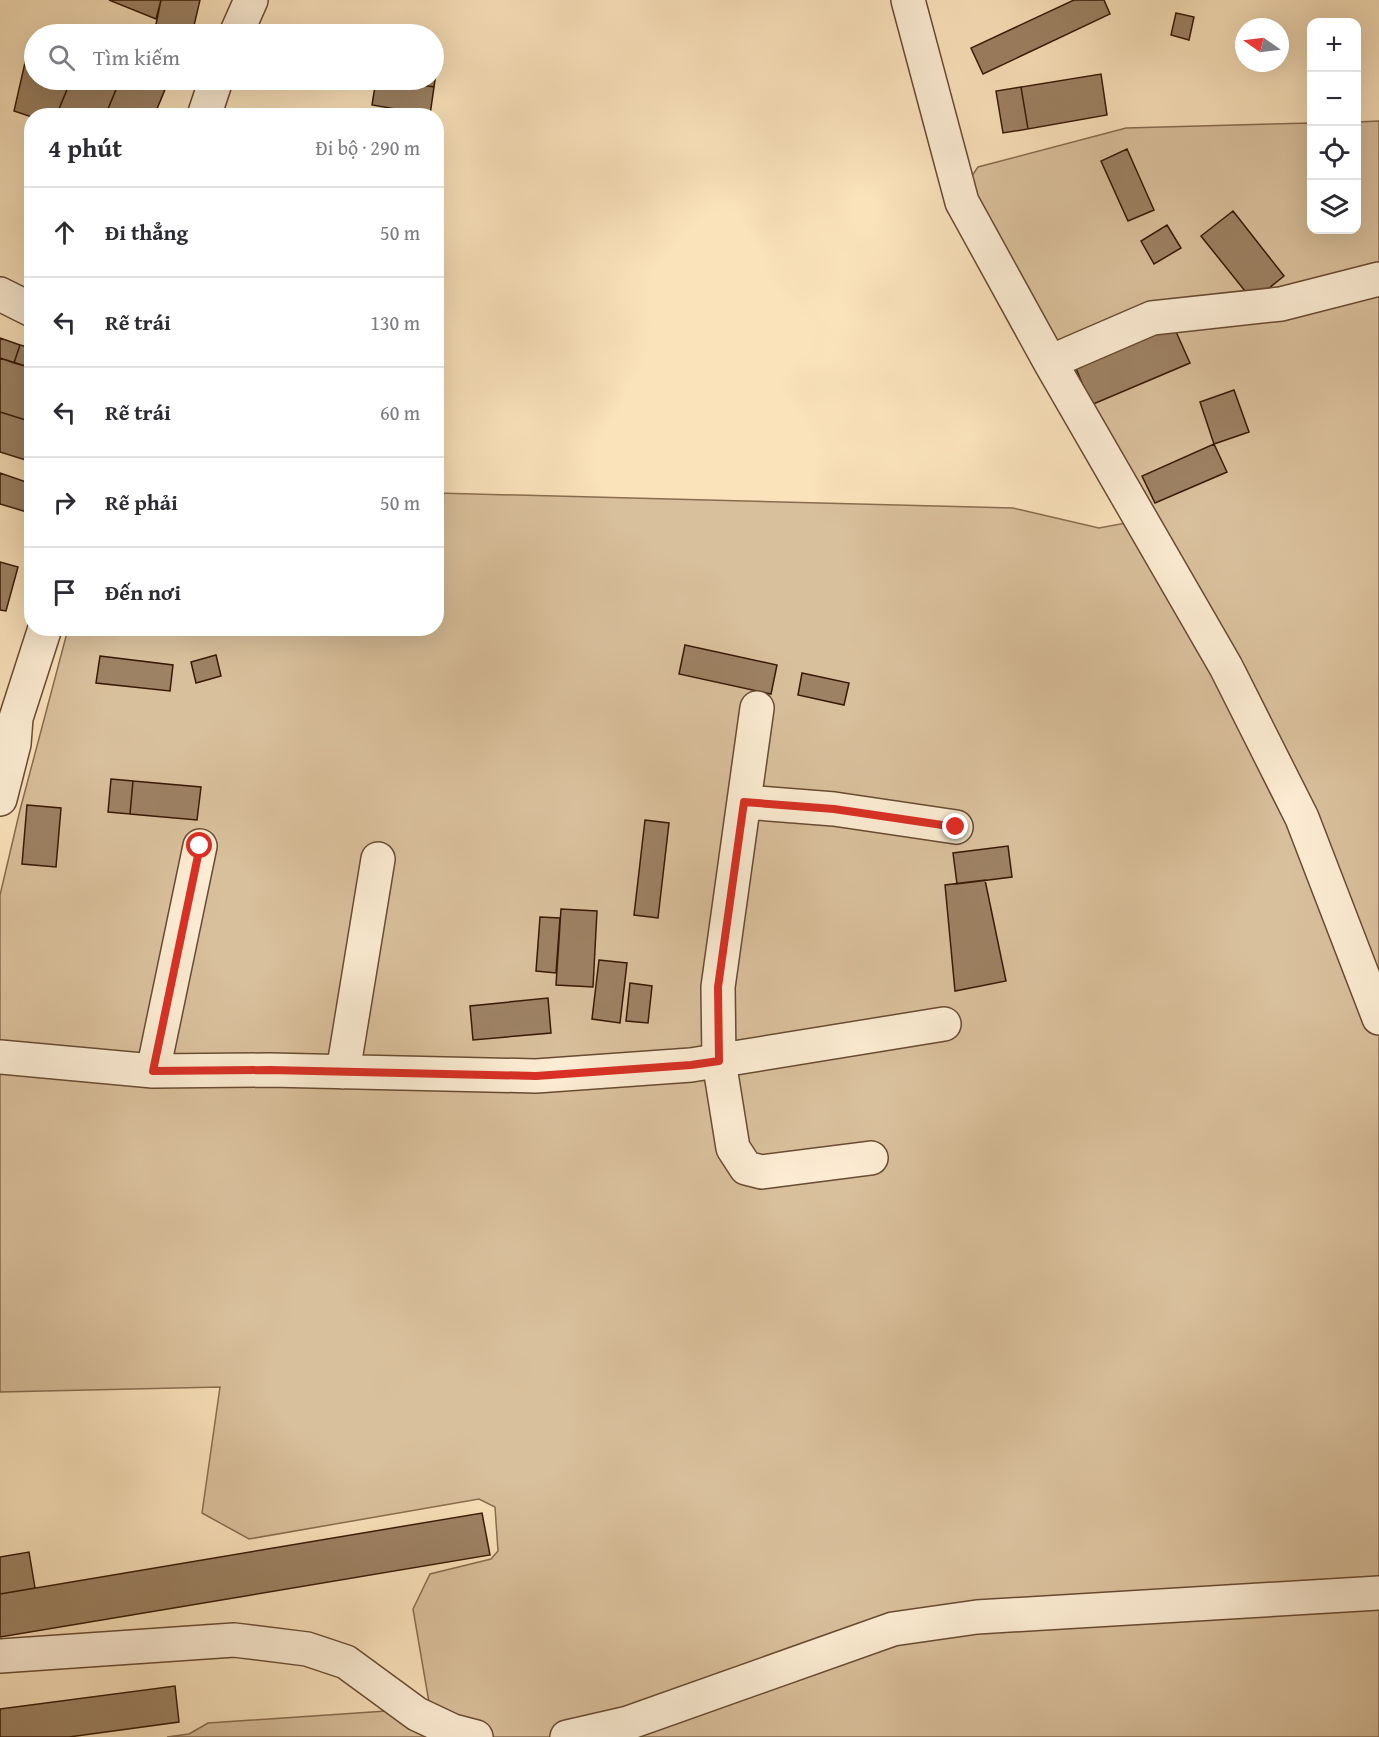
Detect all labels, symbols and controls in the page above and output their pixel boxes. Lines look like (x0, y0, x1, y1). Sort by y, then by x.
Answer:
north arrow (1235, 18, 1289, 72)
map controls (1307, 18, 1361, 234)
button: + (1307, 18, 1361, 72)
search box (24, 24, 444, 90)
icon: search (45, 41, 78, 74)
text: Tìm kiếm (93, 41, 180, 73)
button: − (1307, 72, 1361, 126)
button: locate (1307, 126, 1361, 180)
text: 4 phút (48, 128, 122, 167)
text: Đi bộ · 290 m (316, 133, 420, 162)
button: layers (1307, 180, 1361, 234)
icon: ahead (48, 216, 81, 249)
text: Đi thẳng (105, 216, 188, 248)
text: 50 m (380, 218, 420, 247)
icon: left (48, 306, 81, 339)
text: Rẽ trái (105, 306, 171, 338)
text: 130 m (370, 308, 420, 337)
icon: left (48, 396, 81, 429)
text: Rẽ trái (105, 396, 171, 428)
text: 60 m (380, 398, 420, 427)
icon: right (48, 486, 81, 519)
text: Rẽ phải (105, 486, 178, 518)
text: 50 m (380, 488, 420, 517)
icon: arrive (48, 576, 81, 609)
text: Đến nơi (105, 576, 181, 608)
route end (942, 813, 968, 839)
route start (186, 832, 212, 858)

